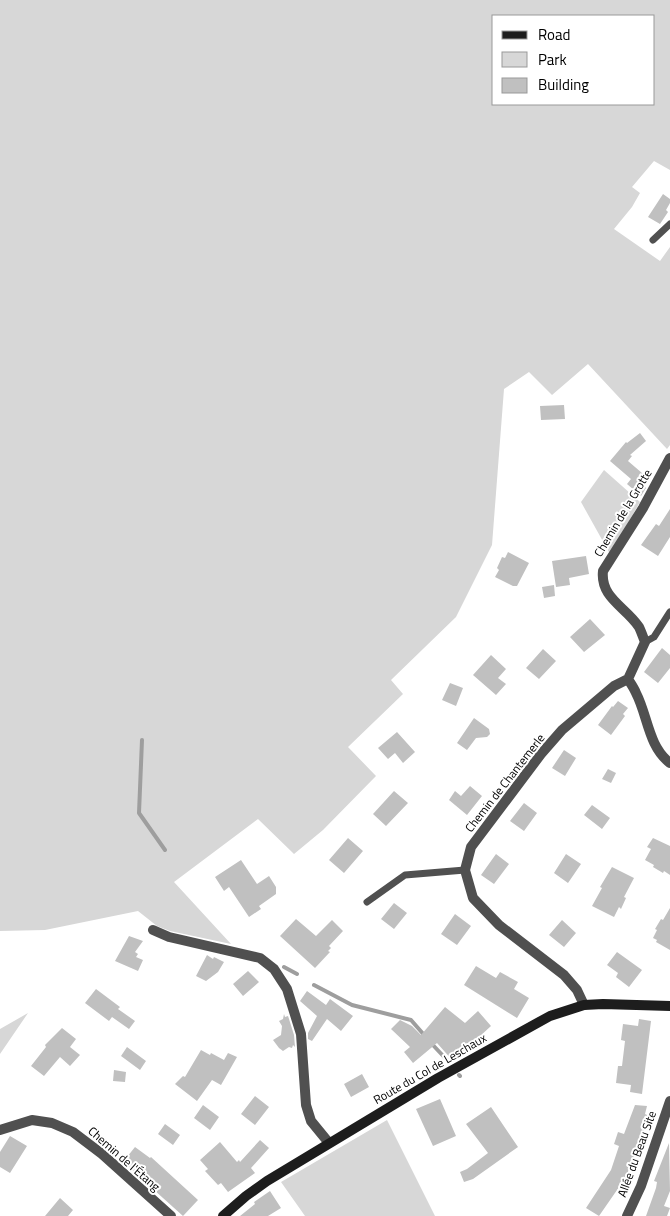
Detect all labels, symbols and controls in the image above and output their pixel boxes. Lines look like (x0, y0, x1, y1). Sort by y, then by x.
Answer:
legend (492, 15, 655, 105)
text: Road (538, 23, 570, 46)
text: Park (538, 48, 567, 71)
text: Building (538, 73, 589, 96)
street label: Chemin de la Grotte (589, 465, 656, 560)
street label: Chemin de Chantemerle (460, 729, 549, 836)
street label: Route du Col de Leschaux (369, 1028, 491, 1109)
street label: Allée du Beau Site (612, 1108, 661, 1200)
street label: Chemin de l'Étang (84, 1122, 165, 1195)

